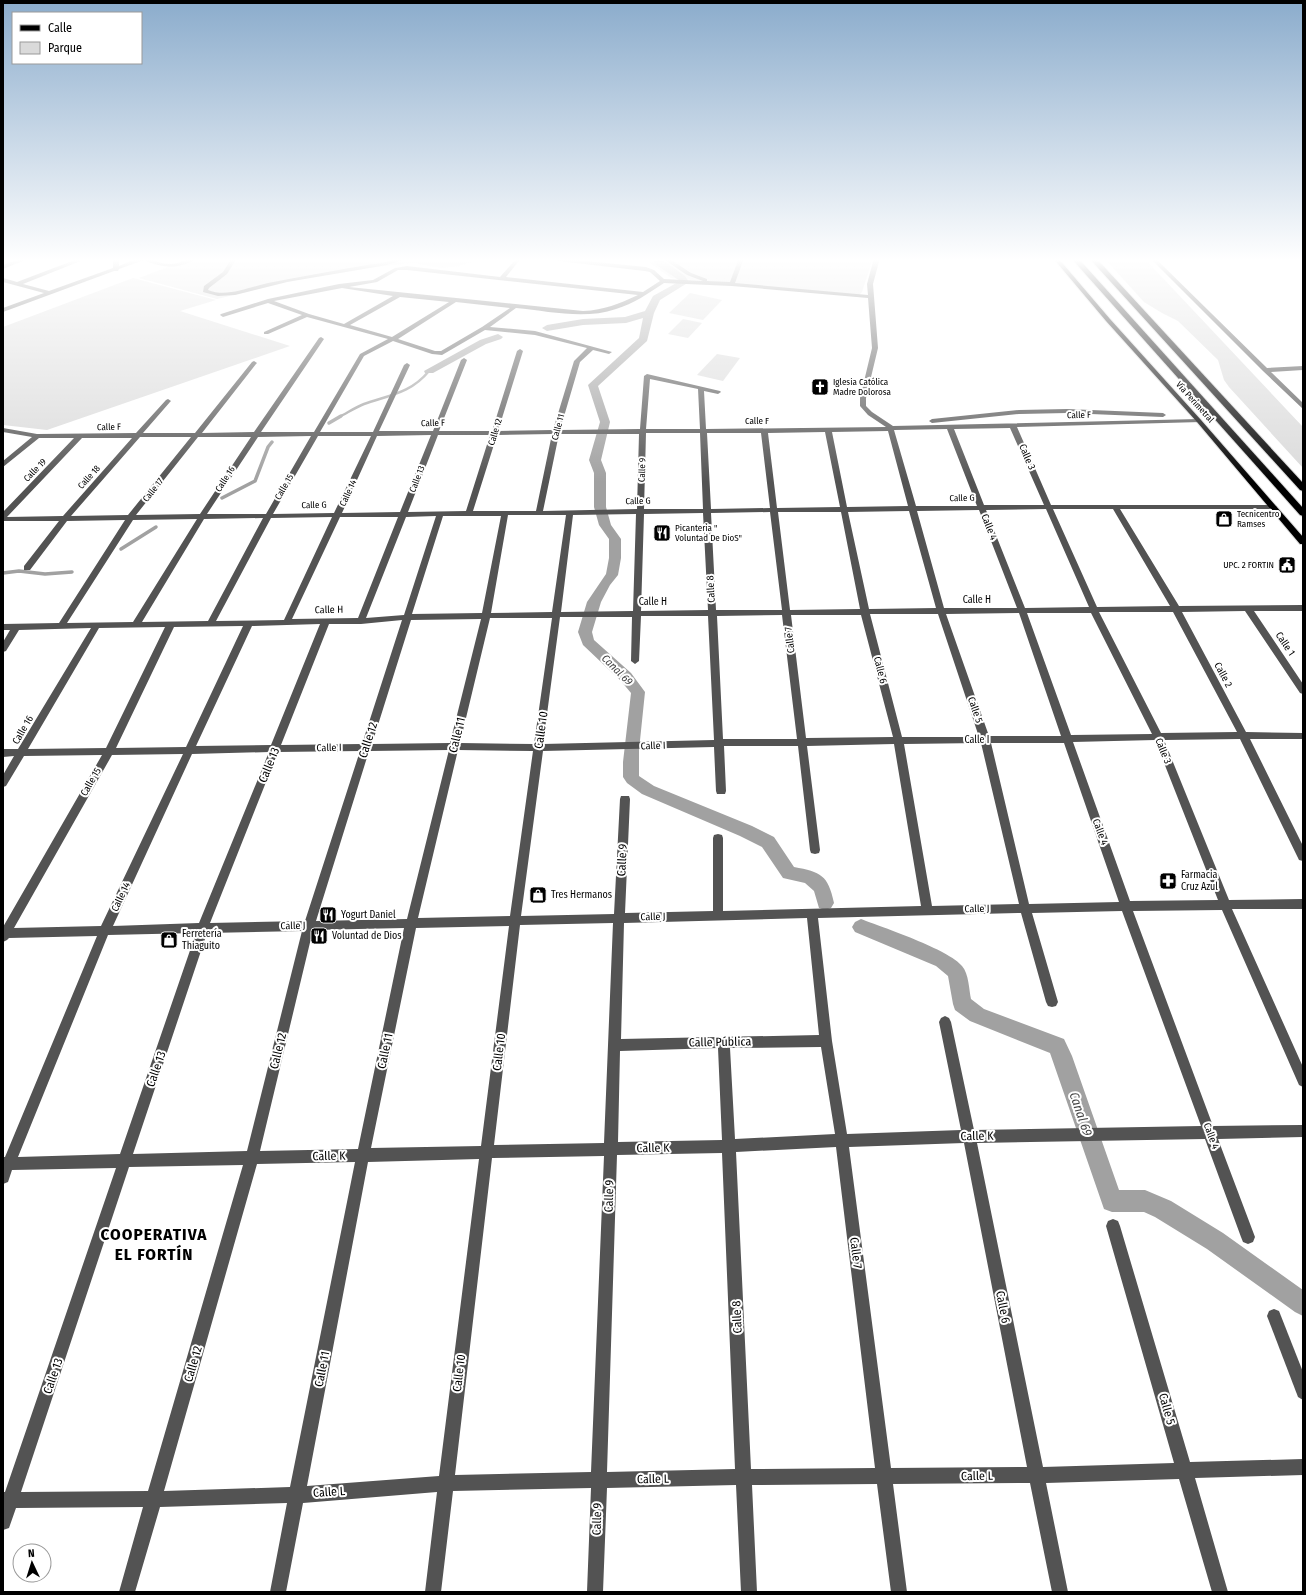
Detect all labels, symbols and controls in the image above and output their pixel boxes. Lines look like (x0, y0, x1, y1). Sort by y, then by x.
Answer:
legend (12, 12, 142, 64)
text: Calle (48, 21, 72, 35)
text: Parque (48, 41, 82, 55)
church icon: Iglesia Católica Madre Dolorosa (810, 377, 830, 397)
place label: Iglesia Católica Madre Dolorosa (833, 377, 892, 397)
street label: Vía Perimetral (1174, 379, 1216, 425)
street label: Calle F (1067, 410, 1091, 420)
street label: Calle 11 (550, 413, 566, 441)
street label: Calle F (745, 416, 769, 426)
street label: Calle 12 (486, 417, 504, 447)
street label: Calle F (421, 418, 445, 428)
street label: Calle F (97, 422, 121, 432)
street label: Calle 3 (1016, 442, 1038, 472)
street label: Calle 19 (22, 456, 48, 484)
street label: Calle 9 (637, 458, 647, 482)
street label: Calle 18 (76, 463, 102, 491)
street label: Calle 16 (213, 464, 237, 493)
street label: Calle 13 (407, 464, 427, 494)
street label: Calle 15 (273, 472, 295, 502)
street label: Calle 17 (141, 476, 166, 504)
street label: Calle 14 (338, 478, 359, 508)
street label: Calle G (949, 493, 975, 503)
street label: Calle G (625, 496, 651, 506)
street label: Calle G (301, 500, 327, 510)
shop icon: Tecnicentro Ramses (1214, 509, 1234, 529)
place label: Tecnicentro Ramses (1237, 509, 1280, 529)
street label: Calle 4 (979, 512, 1000, 542)
restaurant icon: Picanteria " Voluntad De DioS" (652, 523, 672, 543)
place label: Picanteria " Voluntad De DioS" (675, 523, 742, 543)
public building icon: UPC. 2 FORTIN (1277, 555, 1297, 575)
place label: UPC. 2 FORTIN (1223, 560, 1274, 570)
street label: Calle 8 (704, 575, 718, 603)
street label: Calle H (963, 594, 991, 606)
street label: Calle H (639, 596, 667, 608)
street label: Calle H (315, 604, 343, 616)
street label: Calle 7 (782, 626, 798, 654)
street label: Calle 1 (1273, 630, 1297, 658)
water label: Canal 69 (599, 652, 635, 688)
street label: Calle 6 (871, 655, 889, 685)
street label: Calle 2 (1211, 660, 1235, 690)
street label: Calle 5 (965, 695, 985, 725)
street label: Calle 10 (531, 710, 551, 750)
street label: Calle 16 (10, 713, 36, 746)
street label: Calle 11 (446, 716, 468, 754)
street label: Calle 12 (356, 720, 380, 760)
street label: Calle I (965, 734, 989, 746)
street label: Calle 3 (1152, 736, 1174, 766)
street label: Calle I (640, 740, 666, 752)
street label: Calle I (316, 742, 342, 754)
street label: Calle 13 (256, 745, 282, 785)
street label: Calle 15 (78, 765, 104, 798)
street label: Calle 4 (1090, 817, 1110, 847)
street label: Calle 9 (614, 843, 630, 877)
place label: Farmacia Cruz Azul (1181, 869, 1218, 893)
pharmacy icon: Farmacia Cruz Azul (1158, 871, 1178, 891)
street label: Calle 14 (109, 880, 133, 914)
shop icon: Tres Hermanos (528, 885, 548, 905)
place label: Tres Hermanos (551, 889, 612, 901)
street label: Calle J (964, 903, 990, 915)
restaurant icon: Yogurt Daniel (318, 905, 338, 925)
place label: Yogurt Daniel (341, 909, 396, 921)
street label: Calle J (640, 911, 666, 923)
street label: Calle J (280, 920, 306, 932)
restaurant icon: Voluntad de Dios (309, 926, 329, 946)
place label: Ferretería Thiaguito (182, 927, 222, 952)
shop icon: Ferretería Thiaguito (159, 930, 179, 950)
place label: Voluntad de Dios (332, 930, 402, 942)
street label: Calle 12 (267, 1031, 289, 1071)
street label: Calle 11 (374, 1032, 396, 1070)
street label: Calle 10 (490, 1032, 508, 1072)
street label: Calle Pública (689, 1034, 751, 1050)
street label: Calle 13 (143, 1049, 169, 1089)
water label: Canal 69 (1067, 1090, 1095, 1138)
street label: Calle 4 (1201, 1121, 1221, 1151)
street label: Calle K (960, 1129, 994, 1143)
street label: Calle K (636, 1141, 670, 1155)
street label: Calle K (312, 1149, 346, 1163)
street label: Calle 9 (601, 1179, 617, 1213)
district label: COOPERATIVA EL FORTÍN (101, 1224, 207, 1265)
street label: Calle 7 (847, 1236, 865, 1270)
street label: Calle 6 (993, 1290, 1013, 1324)
street label: Calle 8 (729, 1300, 745, 1334)
street label: Calle 12 (181, 1344, 205, 1384)
street label: Calle 11 (312, 1350, 332, 1388)
street label: Calle 10 (450, 1353, 468, 1393)
street label: Calle 13 (40, 1356, 66, 1396)
street label: Calle 5 (1156, 1392, 1178, 1427)
street label: Calle L (961, 1469, 994, 1483)
street label: Calle L (637, 1472, 670, 1486)
street label: Calle L (313, 1484, 346, 1500)
street label: Calle 9 (589, 1502, 605, 1536)
north arrow (12, 1543, 52, 1583)
text: N (28, 1547, 35, 1560)

